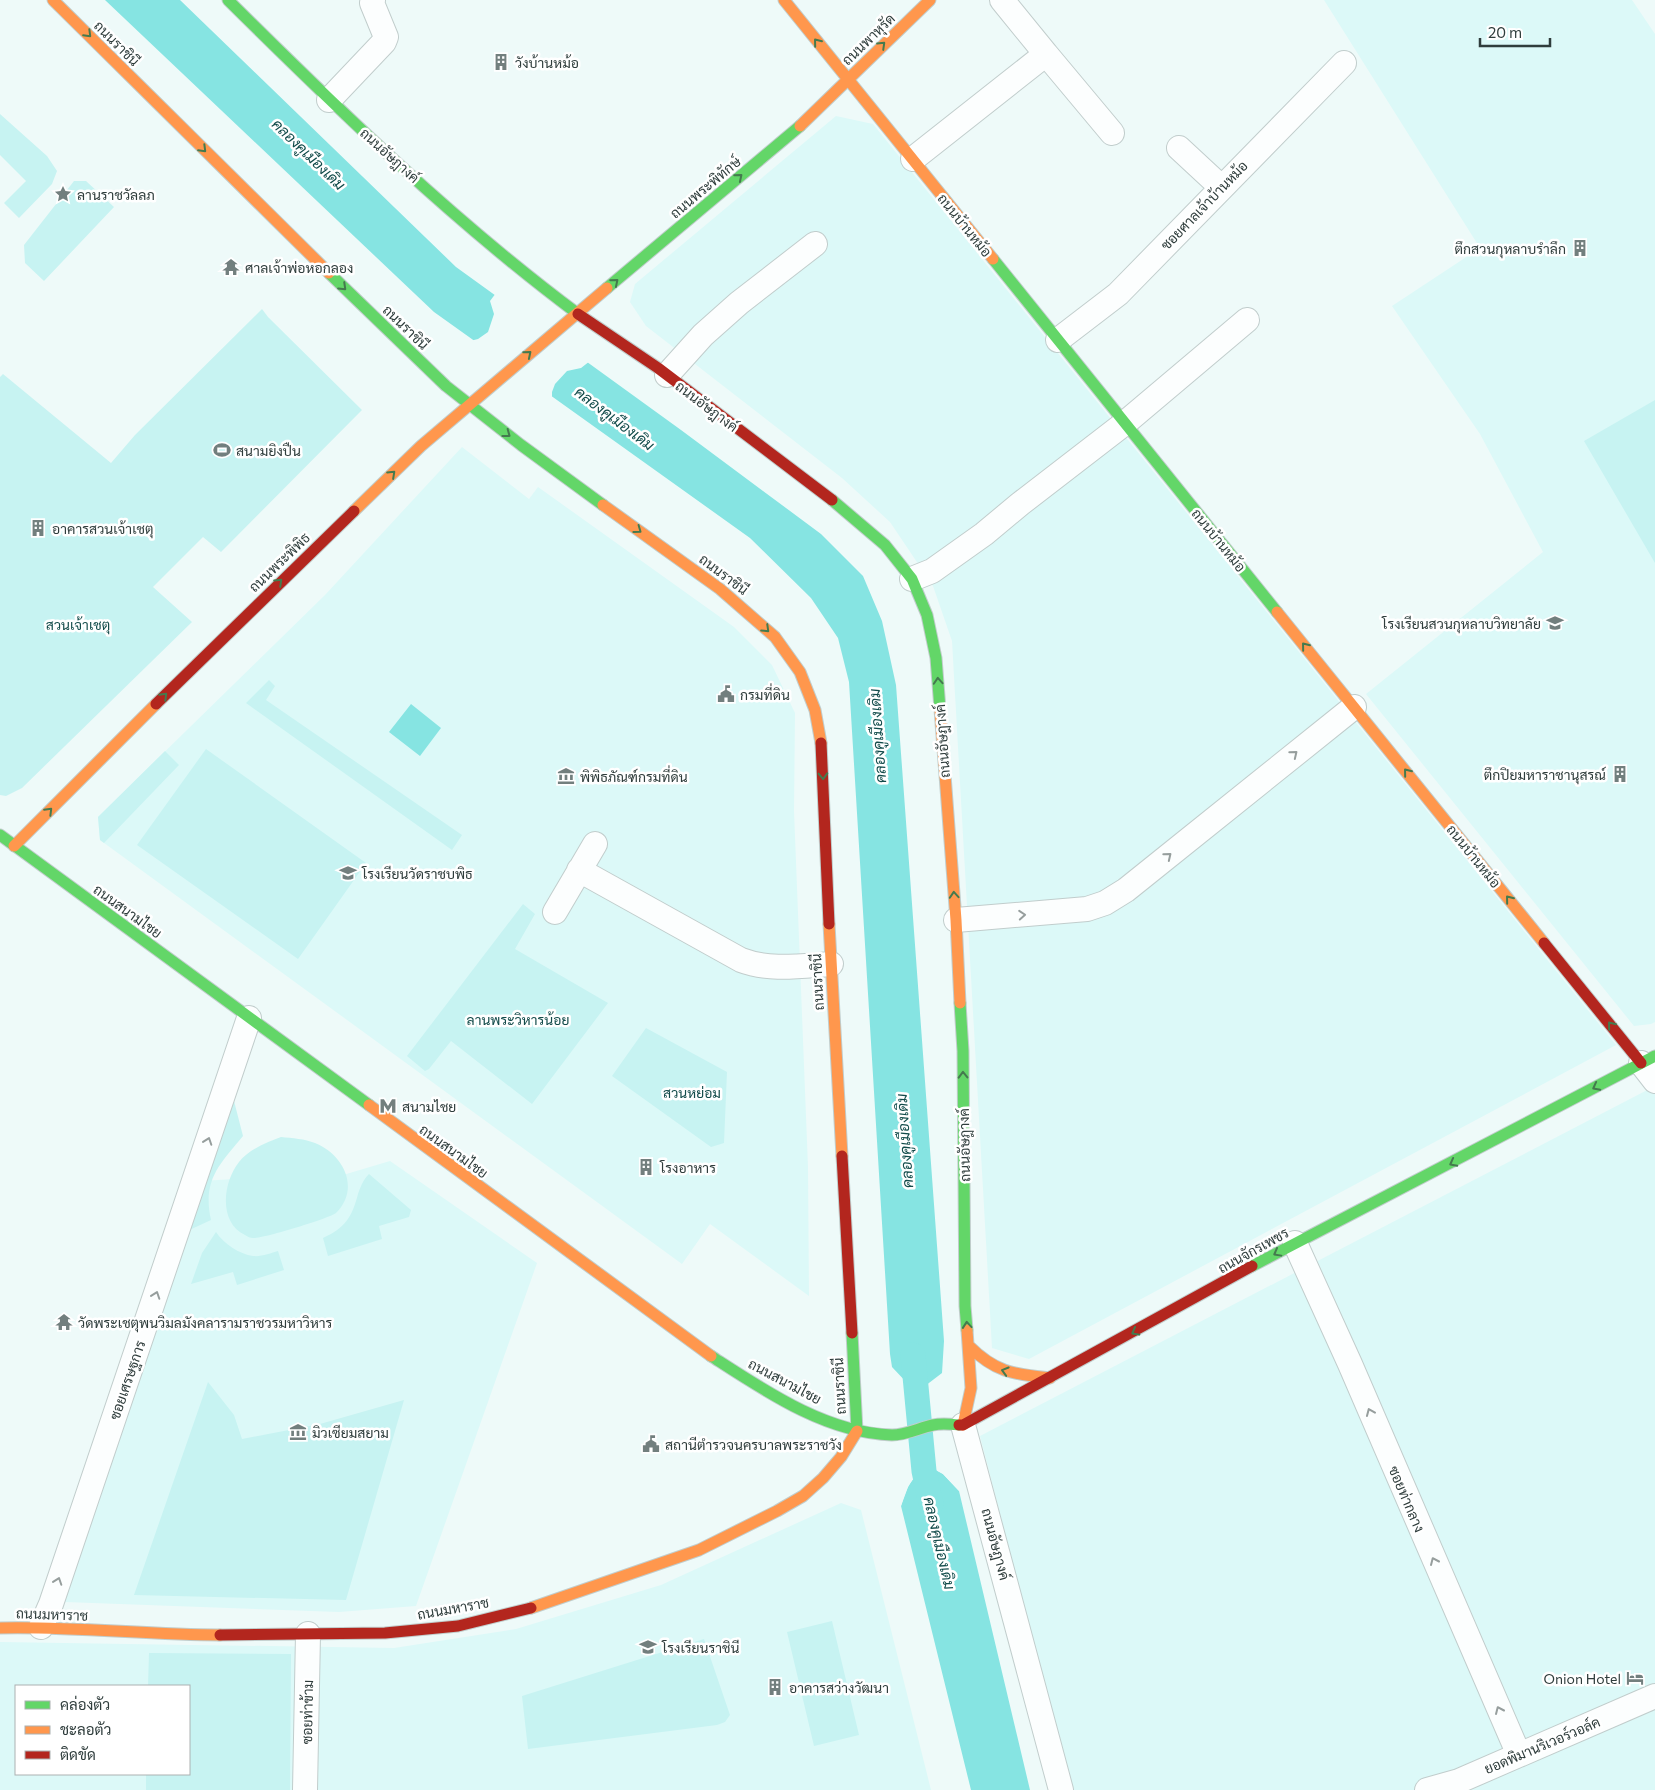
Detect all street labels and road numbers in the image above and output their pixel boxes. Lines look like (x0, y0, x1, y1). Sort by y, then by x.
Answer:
street label: ถนนพาหุรัด (838, 10, 899, 70)
street label: ถนนราชินี (91, 17, 143, 69)
street label: ถนนอัษฎางค์ (356, 124, 423, 187)
street label: ถนนพระพิทักษ์ (666, 152, 744, 222)
street label: ซอยศาลเจ้าบ้านหม้อ (1157, 157, 1251, 253)
street label: ถนนบ้านหม้อ (934, 190, 996, 260)
street label: ถนนราชินี (380, 301, 432, 353)
street label: ถนนอัษฎางค์ (672, 377, 742, 436)
street label: ถนนบ้านหม้อ (1188, 505, 1250, 575)
street label: ถนนพระพิพิธ (245, 528, 313, 595)
street label: ถนนราชินี (696, 550, 752, 598)
street label: ถนนอัษฎางค์ (931, 704, 954, 778)
street label: ถนนบ้านหม้อ (1443, 821, 1505, 891)
street label: ถนนสนามไชย (90, 881, 166, 941)
street label: ถนนราชินี (807, 953, 827, 1011)
street label: ถนนอัษฎางค์ (955, 1108, 974, 1182)
street label: ถนนสนามไชย (416, 1121, 492, 1181)
street label: ถนนจักรเพชร (1215, 1223, 1292, 1276)
street label: ซอยเศรษฐการ (105, 1338, 150, 1422)
street label: ถนนสนามไชย (746, 1355, 824, 1407)
street label: ถนนราชินี (829, 1357, 849, 1415)
street label: ซอยท่ากลาง (1385, 1463, 1429, 1535)
street label: ถนนอัษฎางค์ (977, 1506, 1014, 1582)
street label: ถนนมหาราช (416, 1593, 490, 1623)
street label: ถนนมหาราช (16, 1604, 88, 1624)
street label: ซอยท่าข้าม (298, 1680, 316, 1744)
street label: ยอดพิมานริเวอร์วอล์ค (1482, 1713, 1602, 1777)

